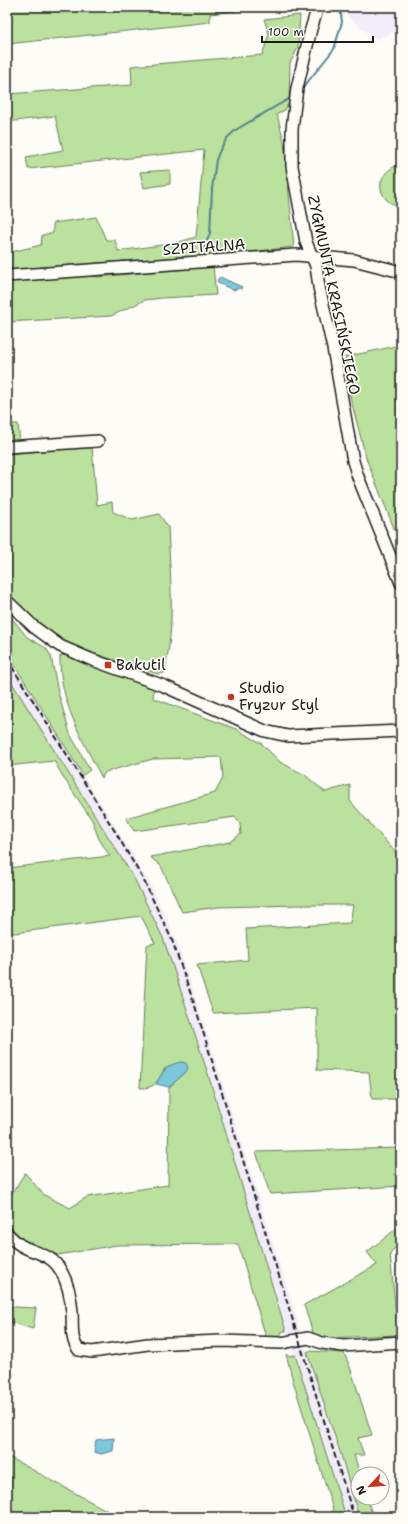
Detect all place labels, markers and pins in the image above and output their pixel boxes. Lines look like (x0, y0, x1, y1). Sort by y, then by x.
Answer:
place label: Bakutil (116, 655, 166, 675)
marker: Bakutil (103, 660, 113, 670)
place label: Studio Fryzur Styl (239, 678, 319, 715)
marker: Studio Fryzur Styl (226, 692, 236, 702)

